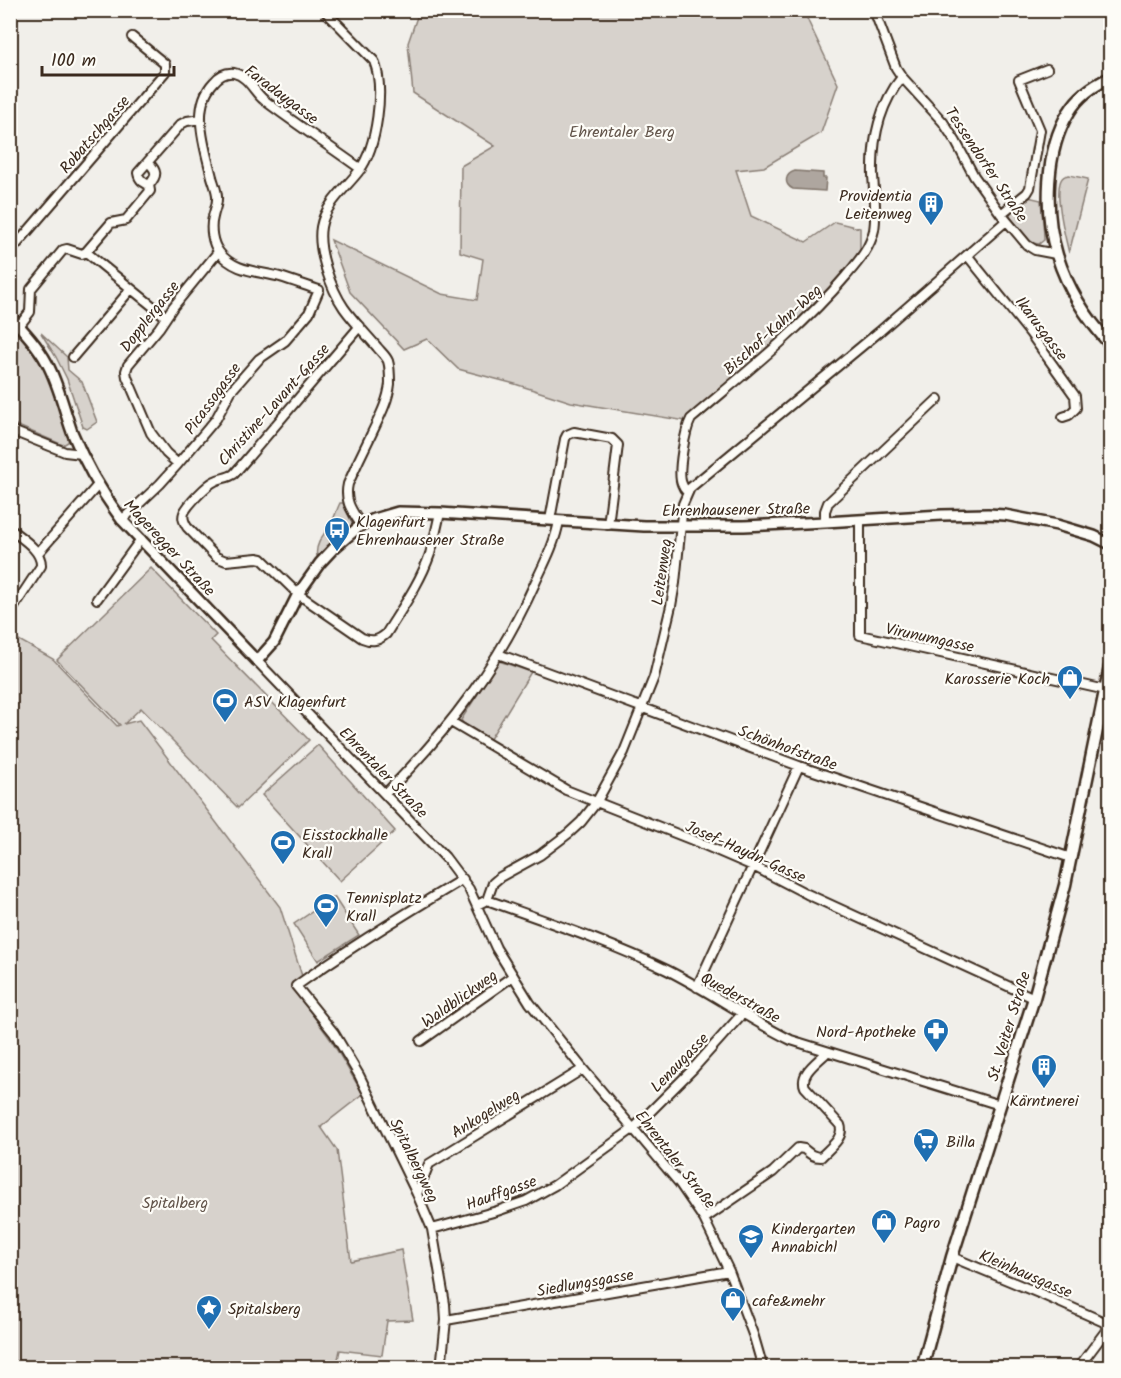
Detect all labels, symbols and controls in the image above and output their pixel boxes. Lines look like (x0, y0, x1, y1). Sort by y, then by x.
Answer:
scale bar (42, 39, 174, 77)
text: 100 m (51, 47, 96, 76)
street label: Faradaygasse (239, 59, 324, 132)
street label: Robatschgasse (54, 90, 136, 180)
street label: Tessendorfer Straße (938, 102, 1034, 228)
park label: Ehrentaler Berg (569, 120, 675, 145)
place label: Providentia Leitenweg (839, 184, 912, 227)
building icon: Providentia Leitenweg (916, 189, 946, 227)
street label: Dopplergasse (114, 276, 186, 358)
street label: Bischof-Kahn-Weg (718, 279, 828, 382)
street label: Ikarusgasse (1008, 291, 1074, 367)
street label: Christine-Lavant-Gasse (212, 338, 336, 472)
street label: Picassogasse (178, 358, 248, 440)
street label: Mageregger Straße (117, 494, 221, 602)
street label: Ehrenhausener Straße (662, 497, 810, 524)
place label: Klagenfurt Ehrenhausener Straße (356, 510, 504, 553)
bus stop icon: Klagenfurt Ehrenhausener Straße (322, 515, 352, 553)
street label: Leitenweg (645, 537, 680, 607)
street label: Virunumgasse (883, 617, 976, 660)
shop icon: Karosserie Koch (1055, 663, 1085, 701)
place label: Karosserie Koch (945, 667, 1050, 692)
sports icon: ASV Klagenfurt (210, 686, 240, 724)
place label: ASV Klagenfurt (244, 690, 347, 715)
street label: Schönhofstraße (734, 719, 841, 778)
street label: Ehrentaler Straße (332, 721, 433, 825)
street label: Josef-Haydn-Gasse (681, 815, 810, 890)
place label: Eisstockhalle Krall (302, 823, 388, 866)
sports icon: Eisstockhalle Krall (268, 828, 298, 866)
place label: Tennisplatz Krall (346, 886, 422, 929)
sports icon: Tennisplatz Krall (311, 891, 341, 929)
street label: Waldblickweg (417, 964, 503, 1035)
street label: Quederstraße (696, 966, 785, 1031)
street label: St. Veiter Straße (981, 968, 1038, 1084)
pharmacy icon: Nord-Apotheke (921, 1016, 951, 1054)
place label: Nord-Apotheke (816, 1020, 916, 1045)
street label: Lenaugasse (645, 1027, 715, 1099)
building icon: Kärntnerei (1029, 1052, 1059, 1090)
street label: Ankogelweg (446, 1083, 525, 1145)
place label: Kärntnerei (1009, 1089, 1080, 1114)
street label: Ehrentaler Straße (628, 1105, 721, 1215)
street label: Spitalbergweg (382, 1114, 445, 1207)
supermarket icon: Billa (911, 1126, 941, 1164)
place label: Billa (946, 1130, 975, 1155)
street label: Hauffgasse (463, 1169, 541, 1218)
park label: Spitalberg (142, 1191, 208, 1216)
shop icon: Pagro (869, 1207, 899, 1245)
place label: Pagro (904, 1211, 940, 1236)
place label: Kindergarten Annabichl (771, 1217, 856, 1260)
school or university icon: Kindergarten Annabichl (736, 1222, 766, 1260)
street label: Kleinhausgasse (975, 1243, 1076, 1305)
street label: Siedlungsgasse (535, 1263, 636, 1304)
shop icon: cafe&mehr (718, 1285, 748, 1323)
place label: cafe&mehr (752, 1289, 827, 1314)
place icon: Spitalsberg (194, 1293, 224, 1331)
place label: Spitalsberg (228, 1297, 301, 1322)

